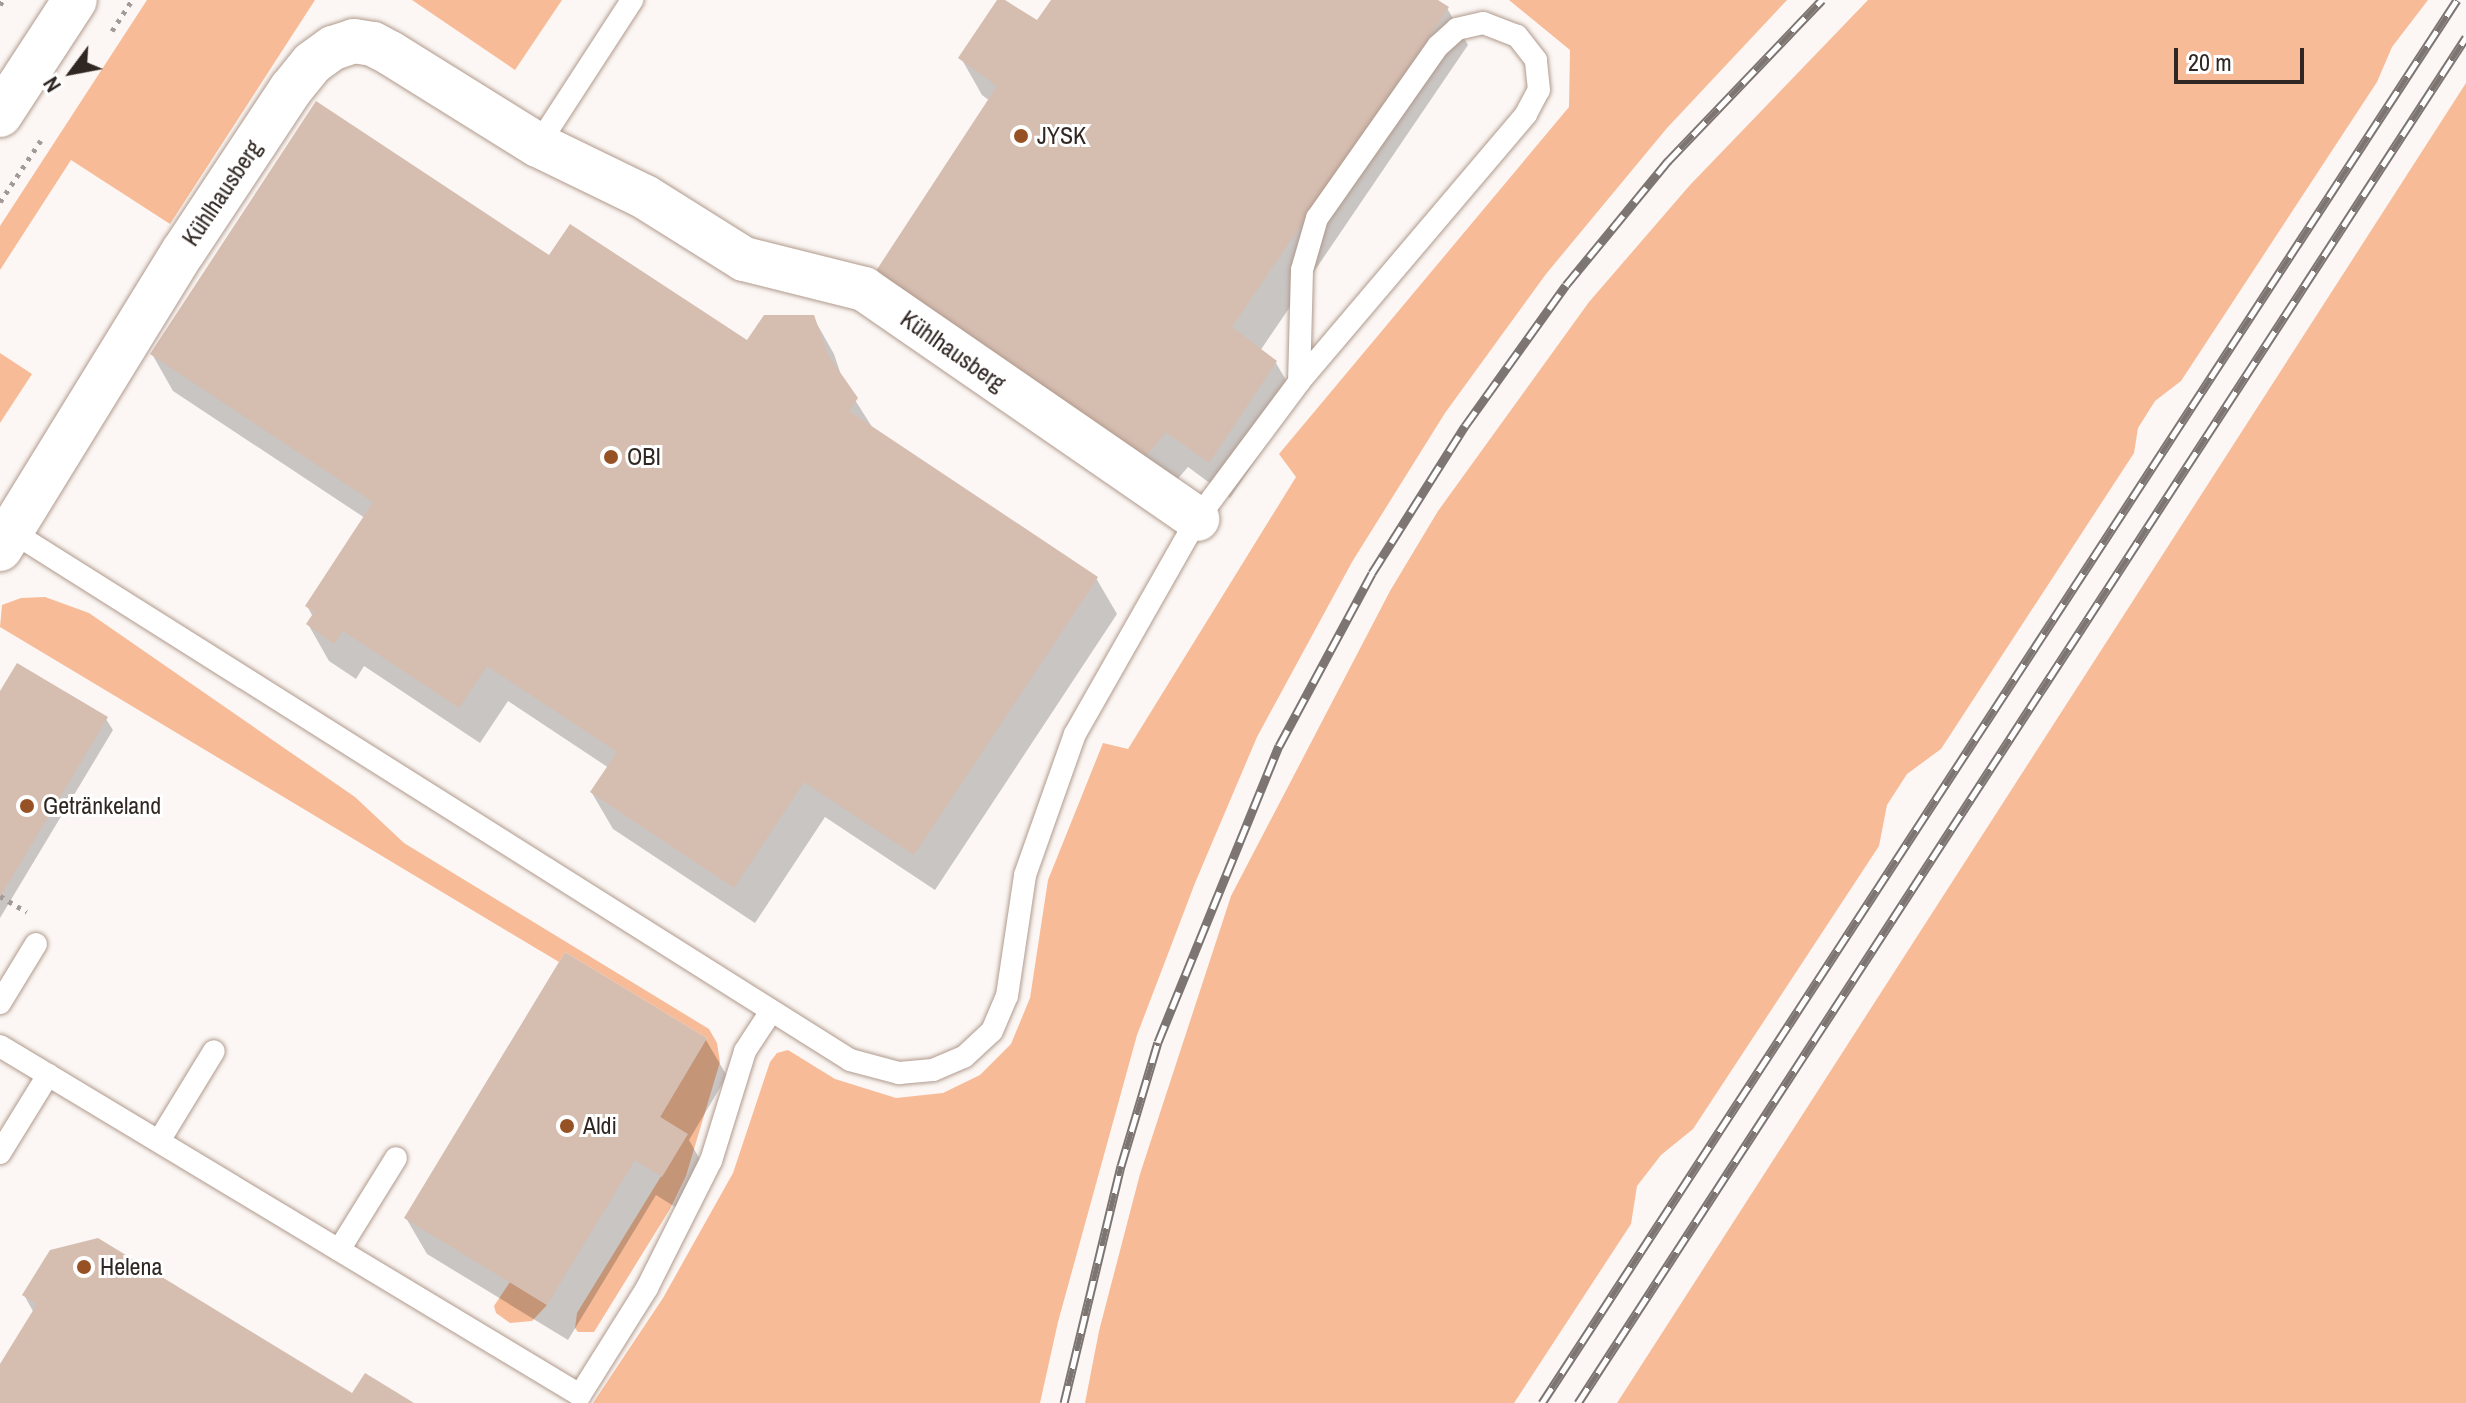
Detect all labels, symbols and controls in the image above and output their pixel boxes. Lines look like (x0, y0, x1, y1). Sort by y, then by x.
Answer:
north arrow (32, 32, 112, 112)
scale bar (2178, 32, 2308, 82)
text: 20 m (2188, 46, 2232, 78)
text: N (35, 71, 68, 98)
place label: JYSK (1037, 122, 1086, 150)
marker: JYSK (1012, 127, 1030, 145)
street label: Kühlhausberg (176, 135, 268, 251)
street label: Kühlhausberg (895, 304, 1011, 398)
place label: OBI (627, 443, 661, 471)
marker: OBI (602, 448, 620, 466)
place label: Getränkeland (43, 792, 161, 820)
marker: Getränkeland (18, 797, 36, 815)
place label: Aldi (583, 1112, 617, 1140)
marker: Aldi (558, 1117, 576, 1135)
place label: Helena (100, 1253, 162, 1281)
marker: Helena (75, 1258, 93, 1276)

